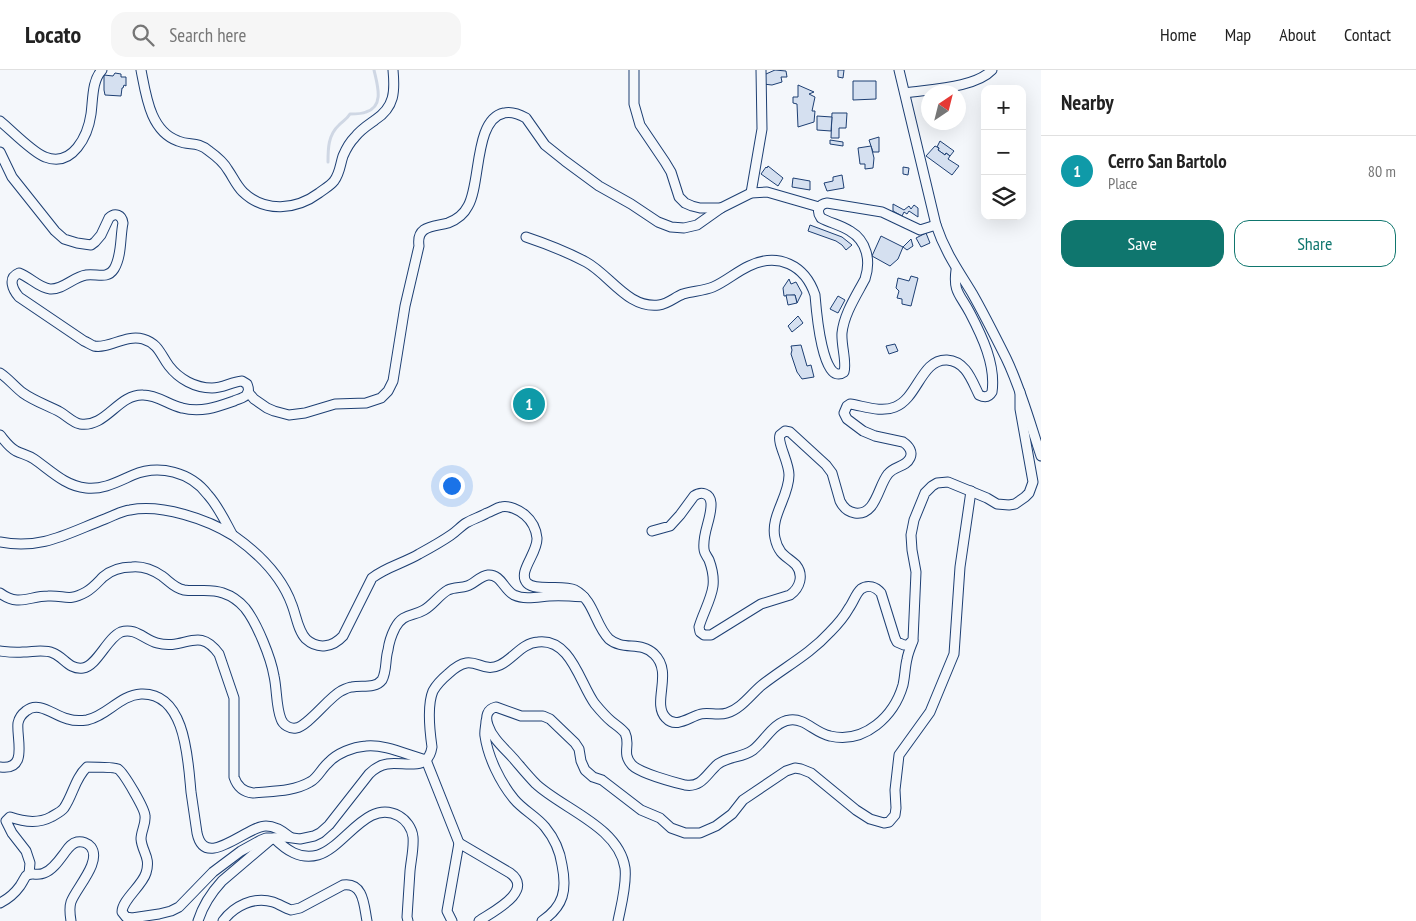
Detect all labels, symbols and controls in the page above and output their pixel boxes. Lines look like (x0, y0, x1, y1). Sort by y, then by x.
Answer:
search box (111, 12, 461, 57)
text: Locato (25, 19, 81, 50)
icon: search (129, 21, 157, 49)
text: Search here (169, 23, 246, 47)
text: Home (1160, 23, 1197, 46)
text: Map (1225, 23, 1251, 46)
text: About (1279, 23, 1316, 46)
text: Contact (1344, 23, 1391, 46)
north arrow (921, 85, 966, 130)
map controls (981, 85, 1026, 220)
button: + (981, 85, 1026, 130)
text: Nearby (1061, 89, 1114, 116)
button: − (981, 130, 1026, 175)
text: Cerro San Bartolo (1108, 149, 1227, 173)
text: 1 (1073, 161, 1081, 181)
text: 80 m (1368, 161, 1396, 181)
text: Place (1108, 173, 1137, 193)
button: layers (981, 175, 1026, 220)
button: Save (1061, 220, 1224, 267)
button: Share (1234, 220, 1396, 267)
pin: 1 (513, 385, 545, 423)
your location (439, 473, 465, 499)

